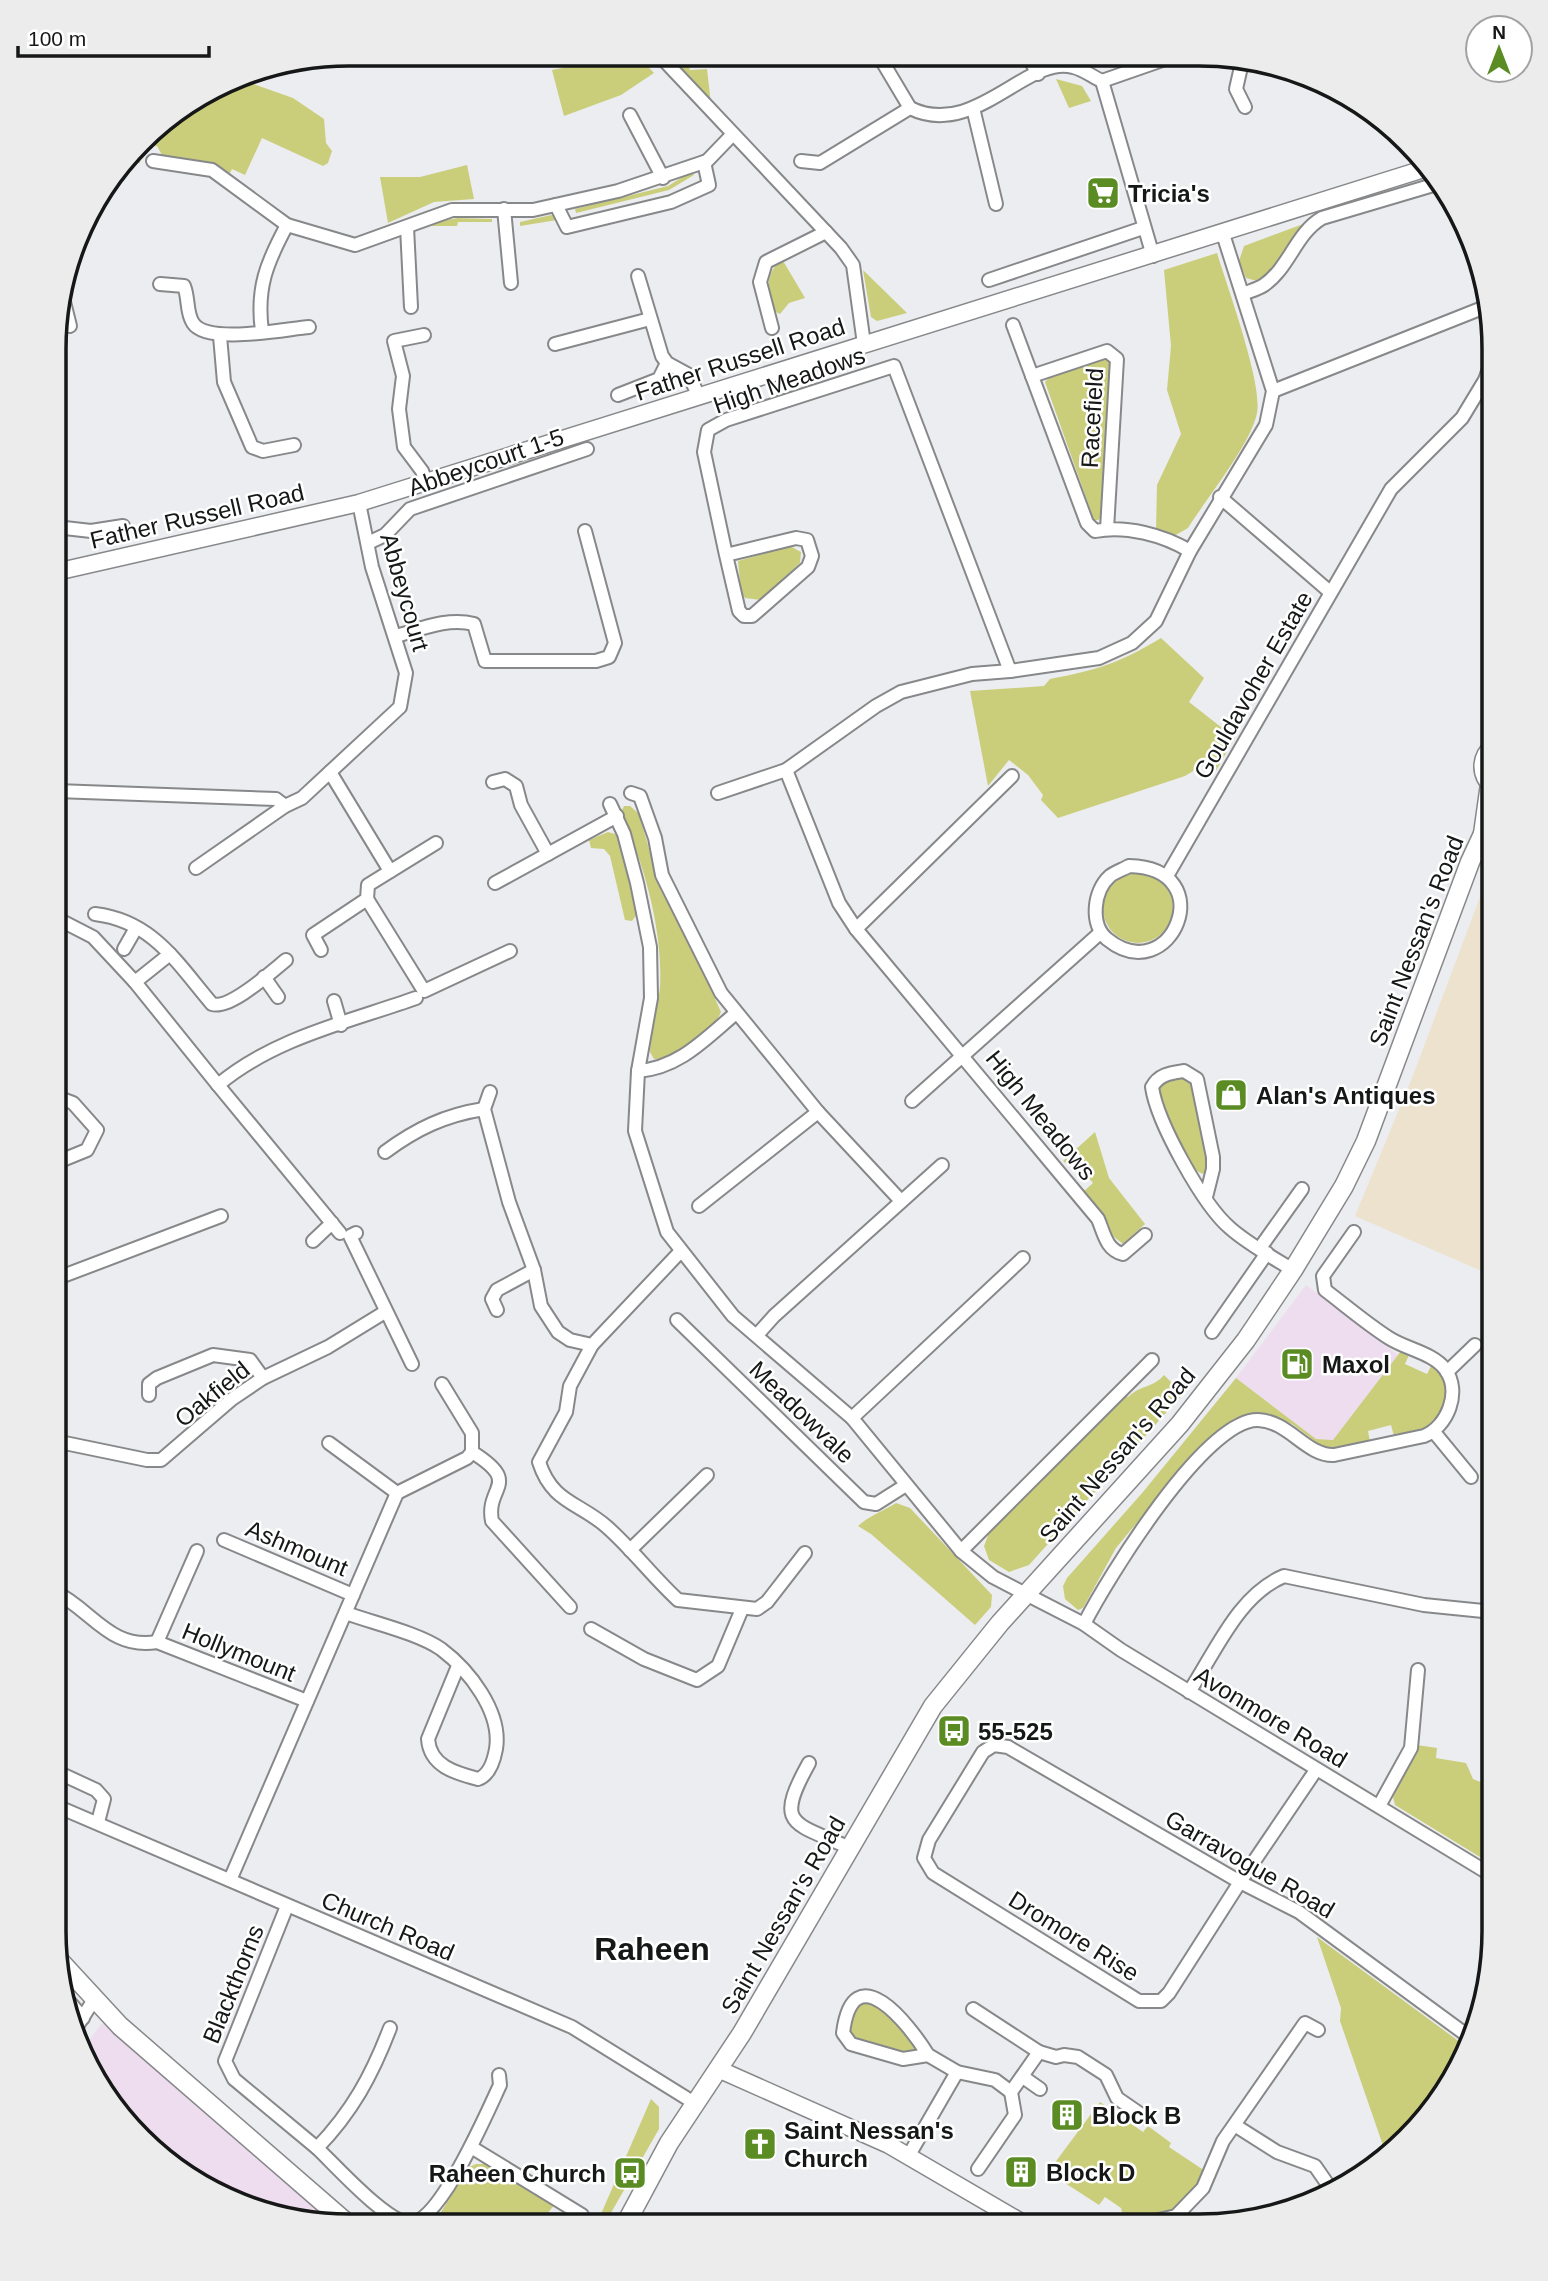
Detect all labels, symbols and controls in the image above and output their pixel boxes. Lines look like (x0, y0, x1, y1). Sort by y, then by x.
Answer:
scale bar (18, 14, 208, 58)
north arrow (1464, 14, 1534, 84)
text: N (1492, 22, 1506, 43)
text: 100 m (28, 27, 86, 50)
supermarket icon: Tricia's (1084, 174, 1122, 212)
place label: Tricia's (1128, 180, 1210, 207)
street label: Father Russell Road (632, 312, 848, 406)
street label: High Meadows (710, 341, 868, 419)
street label: Racefield (1076, 367, 1108, 469)
street label: Abbeycourt 1-5 (405, 423, 567, 501)
street label: Father Russell Road (87, 478, 307, 554)
street label: Abbeycourt (375, 530, 435, 654)
street label: Gouldavoher Estate (1188, 586, 1318, 784)
street label: Saint Nessan's Road (1363, 832, 1469, 1050)
street label: High Meadows (981, 1045, 1101, 1185)
shop icon: Alan's Antiques (1212, 1076, 1250, 1114)
place label: Alan's Antiques (1256, 1082, 1436, 1109)
fuel station icon: Maxol (1278, 1345, 1316, 1383)
place label: Maxol (1322, 1351, 1390, 1378)
street label: Meadowvale (744, 1355, 860, 1469)
street label: Oakfield (169, 1356, 255, 1432)
street label: Saint Nessan's Road (1034, 1362, 1200, 1548)
street label: Ashmount (242, 1514, 352, 1582)
street label: Hollymount (178, 1617, 300, 1687)
street label: Avonmore Road (1190, 1661, 1352, 1773)
bus stop icon: 55-525 (935, 1712, 973, 1750)
place label: 55-525 (978, 1718, 1053, 1745)
street label: Garravogue Road (1161, 1805, 1339, 1923)
street label: Saint Nessan's Road (715, 1812, 851, 2018)
street label: Dromore Rise (1004, 1885, 1144, 1987)
street label: Church Road (318, 1886, 458, 1966)
street label: Blackthorns (197, 1921, 269, 2047)
district label: Raheen (594, 1931, 710, 1967)
building icon: Block B (1048, 2096, 1086, 2134)
place label: Block B (1092, 2102, 1181, 2129)
place label: Saint Nessan's Church (784, 2117, 954, 2172)
church icon: Saint Nessan's Church (741, 2125, 779, 2163)
building icon: Block D (1002, 2153, 1040, 2191)
bus stop icon: Raheen Church (611, 2154, 649, 2192)
place label: Block D (1046, 2159, 1135, 2186)
place label: Raheen Church (429, 2160, 606, 2187)

